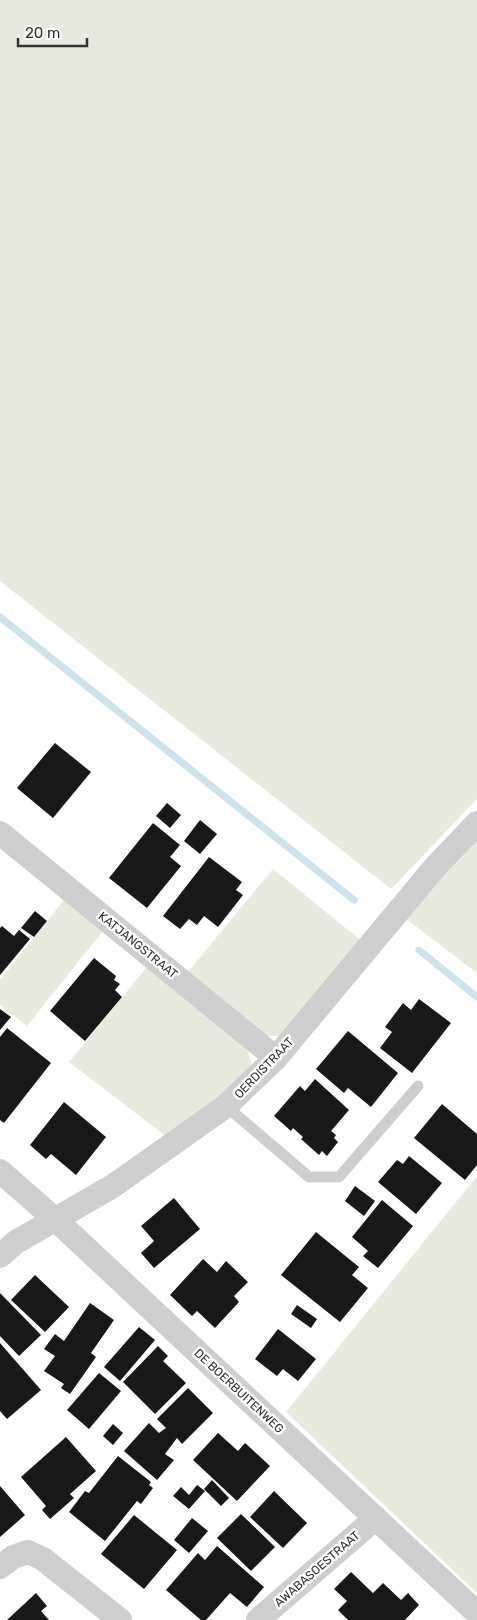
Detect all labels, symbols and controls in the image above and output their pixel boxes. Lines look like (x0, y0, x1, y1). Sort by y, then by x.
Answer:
scale bar (18, 15, 86, 47)
text: 20 m (25, 24, 60, 42)
street label: KATJANGSTRAAT (96, 909, 180, 981)
street label: OERDISTRAAT (231, 1035, 297, 1101)
street label: DE BOERBUITENWEG (191, 1346, 287, 1436)
street label: AWABASOESTRAAT (272, 1528, 362, 1610)

